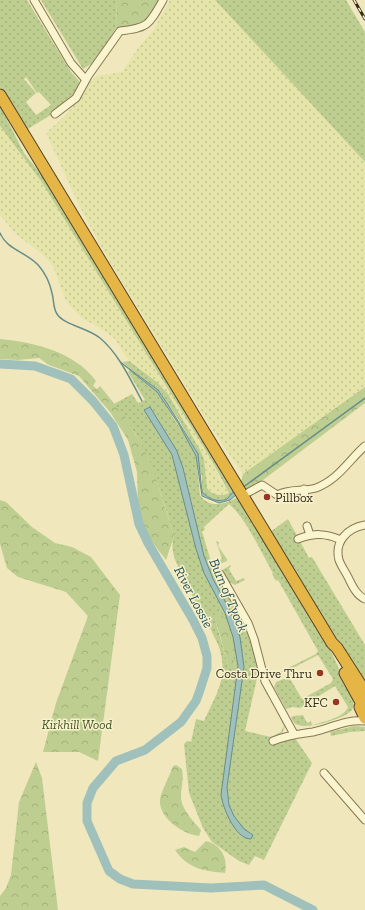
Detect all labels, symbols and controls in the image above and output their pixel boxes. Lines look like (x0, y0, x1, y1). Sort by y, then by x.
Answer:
place label: Pillbox (275, 490, 313, 505)
marker: Pillbox (262, 492, 272, 502)
water label: Burn of Tyock (205, 556, 252, 635)
water label: River Lossie (170, 563, 217, 631)
place label: Costa Drive Thru (216, 666, 313, 681)
marker: Costa Drive Thru (315, 668, 325, 678)
place label: KFC (304, 695, 328, 710)
marker: KFC (331, 697, 341, 707)
park label: Kirkhill Wood (42, 717, 113, 732)

